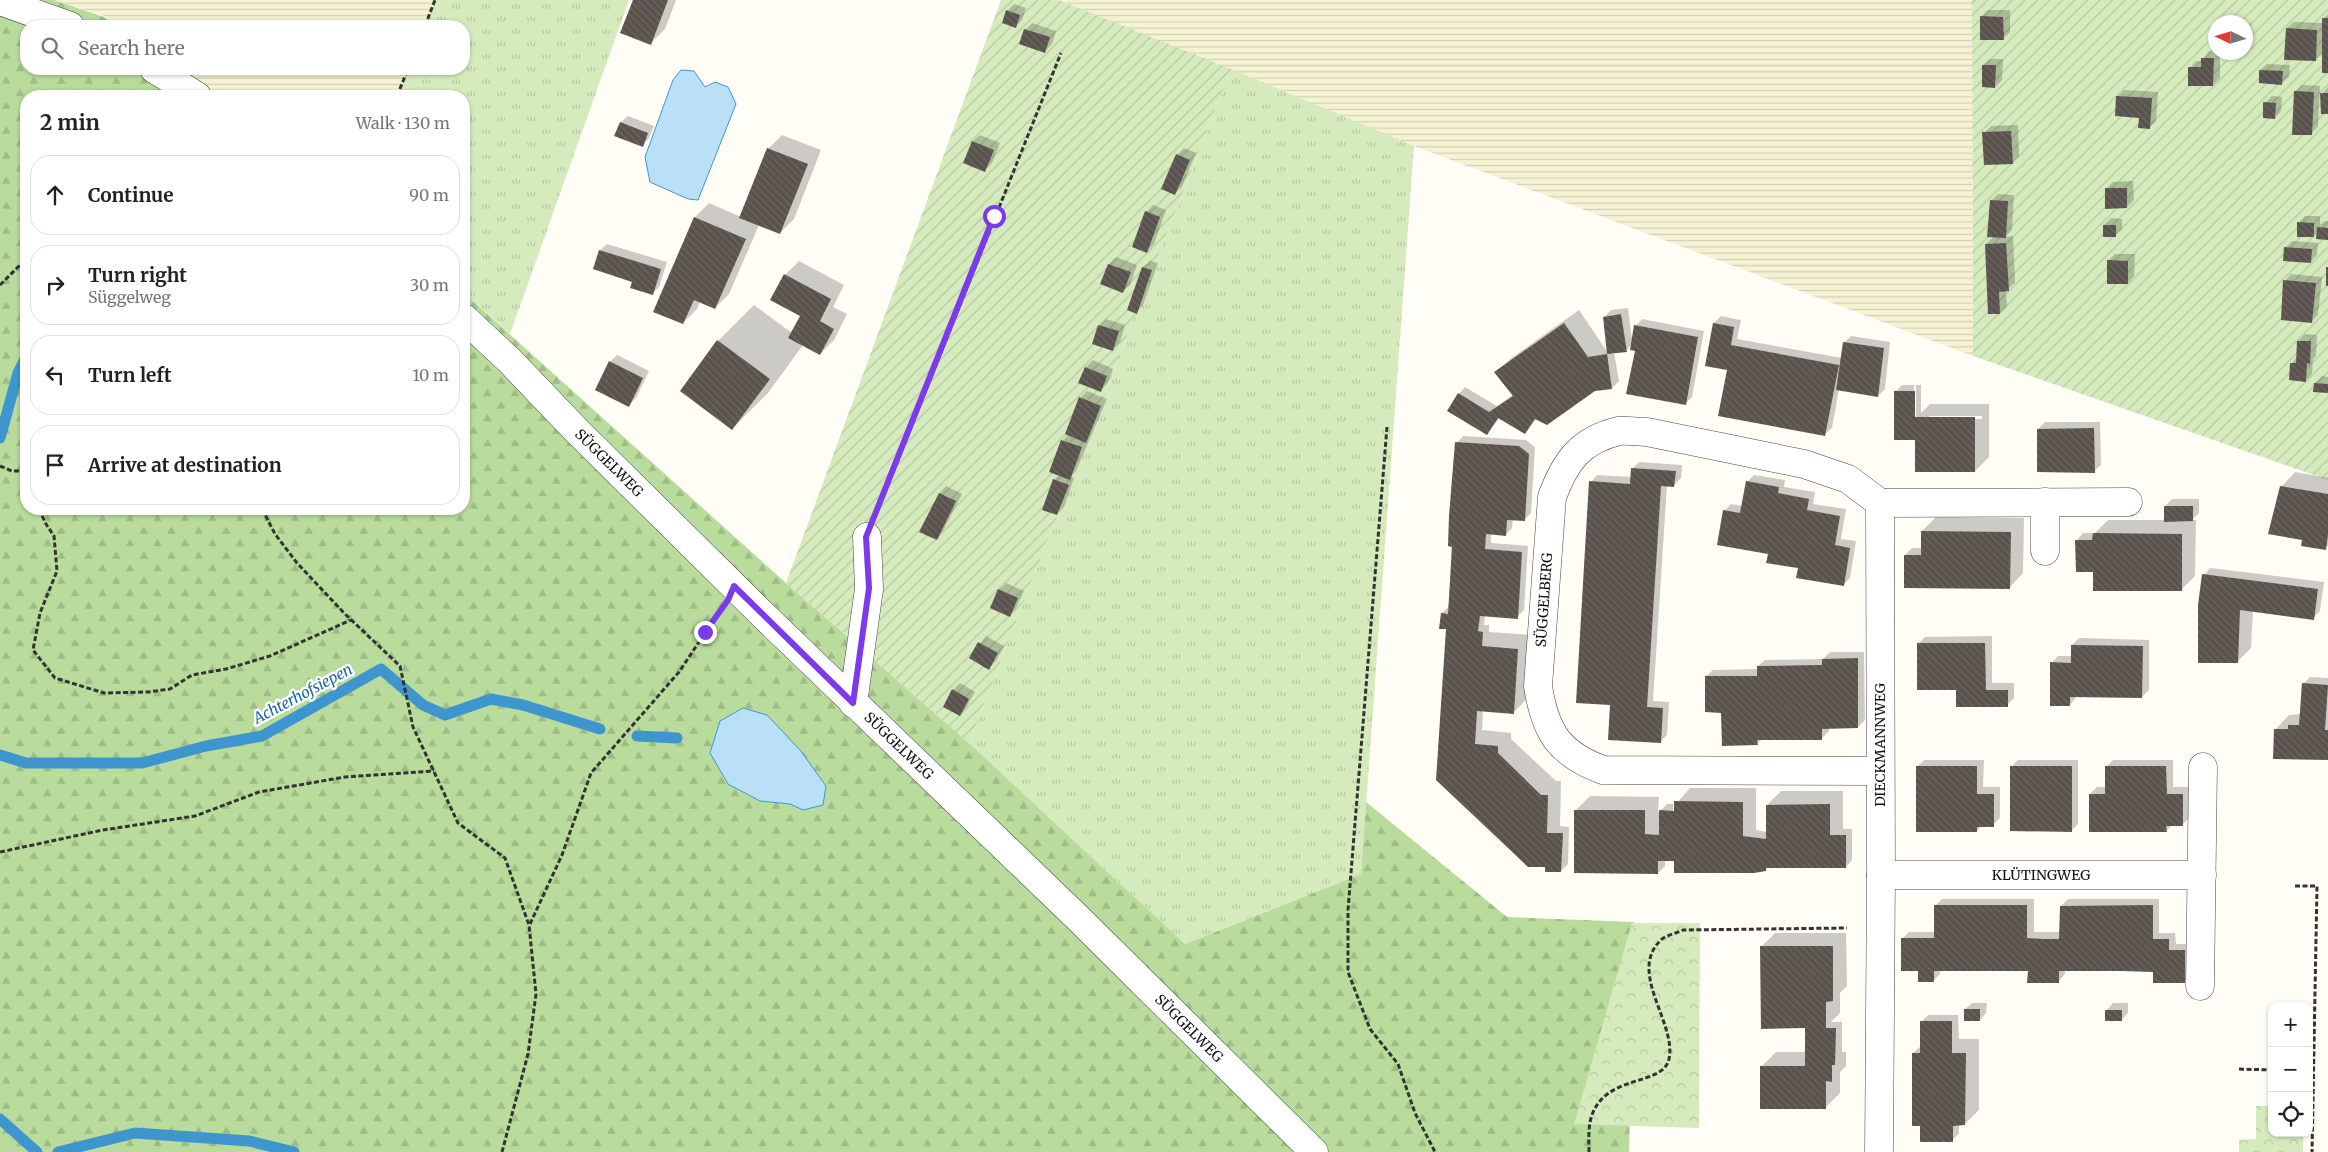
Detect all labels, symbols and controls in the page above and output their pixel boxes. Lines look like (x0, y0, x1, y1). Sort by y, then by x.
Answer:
north arrow (2208, 15, 2253, 60)
search box (20, 20, 470, 75)
icon: search (38, 34, 66, 62)
text: Search here (78, 36, 185, 60)
text: 2 min (40, 109, 100, 136)
text: Walk · 130 m (356, 113, 450, 133)
icon: ahead (41, 181, 69, 209)
text: Continue (88, 183, 174, 207)
text: 90 m (409, 185, 449, 205)
route start (983, 205, 1006, 228)
text: Turn right (88, 263, 187, 287)
icon: right (41, 271, 69, 299)
text: 30 m (410, 275, 449, 295)
text: Süggelweg (88, 287, 171, 307)
icon: left (41, 361, 69, 389)
text: Turn left (88, 363, 172, 387)
text: 10 m (412, 365, 449, 385)
street label: SÜGGELWEG (571, 425, 647, 500)
icon: arrive (41, 451, 69, 479)
text: Arrive at destination (88, 453, 282, 477)
street label: SÜGGELBERG (1532, 552, 1556, 648)
route end (694, 621, 717, 644)
water label: Achterhofsiepen (249, 660, 355, 728)
street label: DIECKMANNWEG (1871, 683, 1889, 807)
street label: SÜGGELWEG (860, 708, 937, 783)
street label: KLÜTINGWEG (1992, 866, 2090, 884)
street label: SÜGGELWEG (1151, 990, 1227, 1066)
map controls (2268, 1002, 2313, 1137)
button: + (2268, 1002, 2313, 1047)
button: − (2268, 1047, 2313, 1092)
button: locate (2268, 1092, 2313, 1137)

